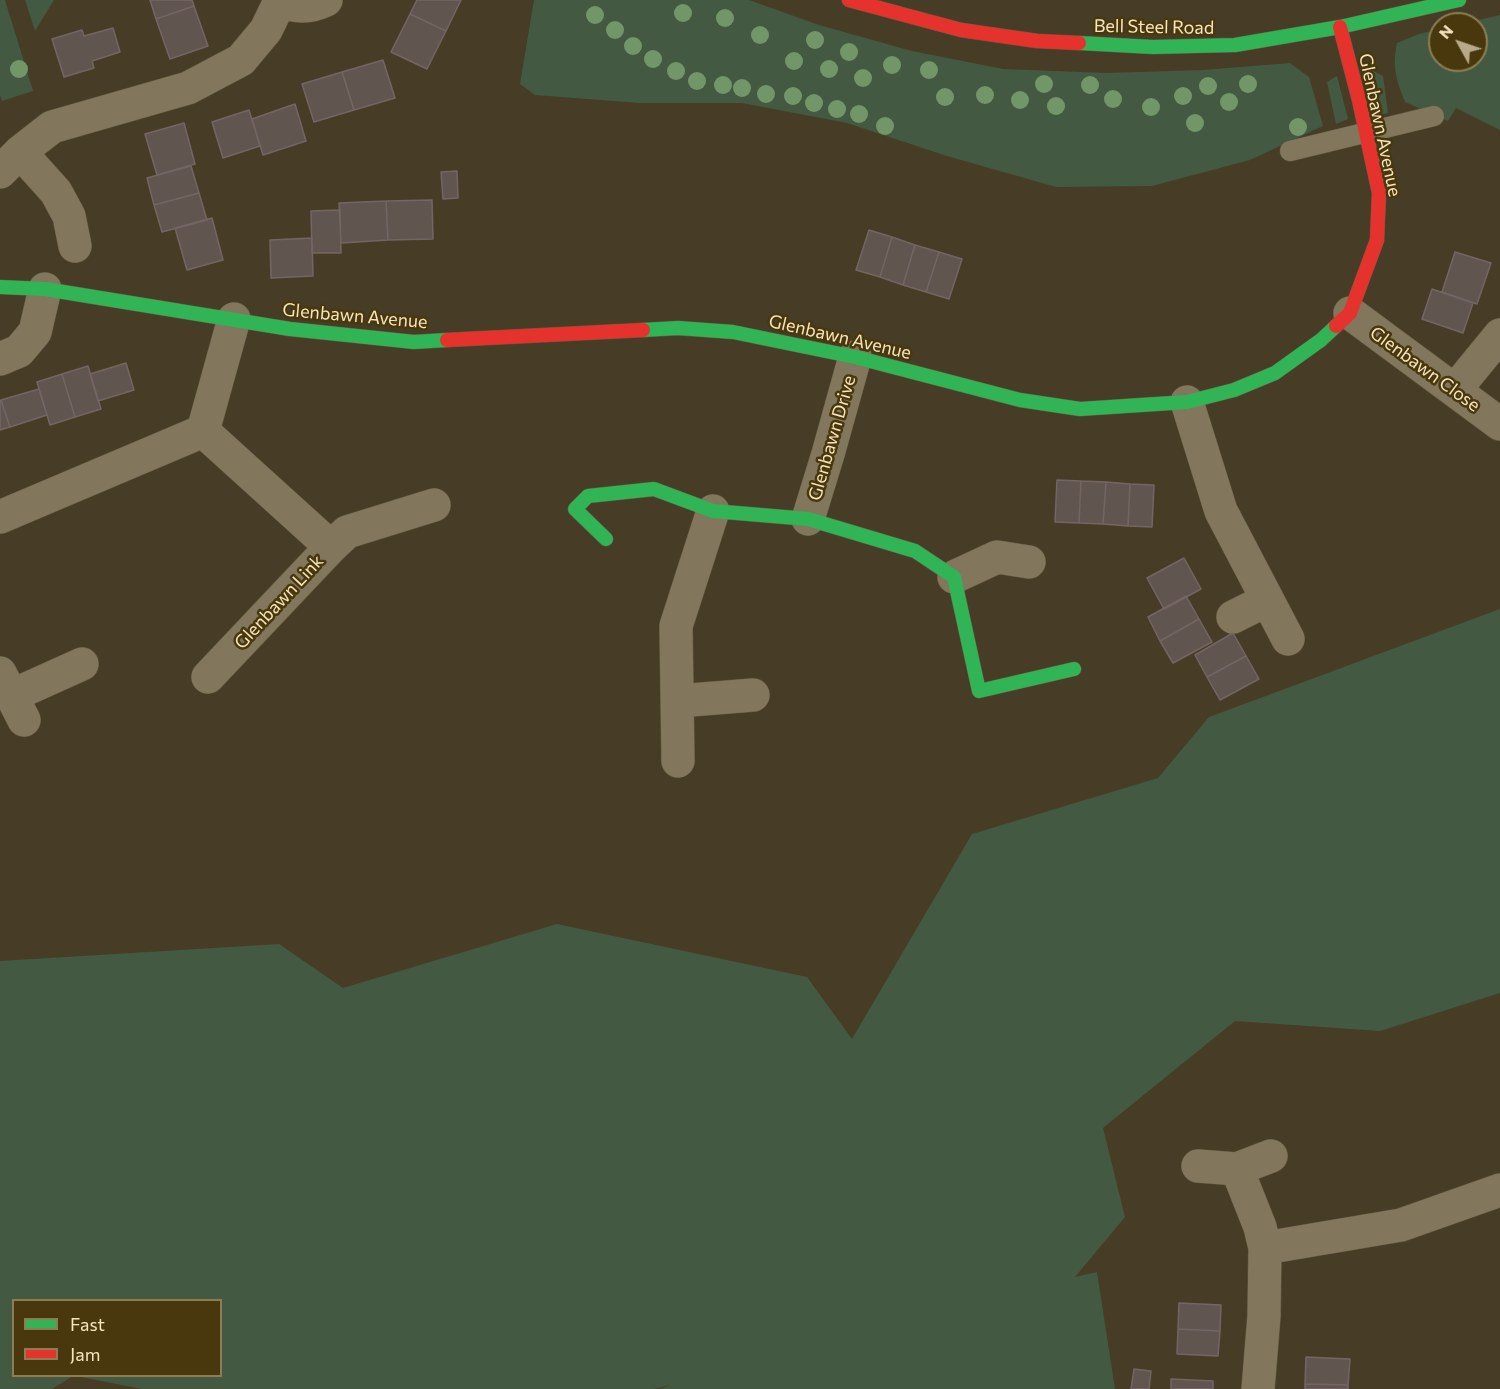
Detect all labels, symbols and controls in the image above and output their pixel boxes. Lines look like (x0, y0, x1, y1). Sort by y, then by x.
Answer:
north arrow (1428, 12, 1488, 72)
street label: Bell Steel Road (1094, 15, 1214, 39)
text: N (1434, 21, 1456, 42)
street label: Glenbawn Avenue (1354, 52, 1406, 198)
street label: Glenbawn Avenue (282, 299, 428, 333)
street label: Glenbawn Avenue (767, 310, 913, 364)
street label: Glenbawn Close (1366, 322, 1484, 416)
street label: Glenbawn Drive (804, 373, 860, 503)
street label: Glenbawn Link (230, 551, 328, 653)
legend (12, 1299, 222, 1377)
text: Fast (70, 1313, 105, 1335)
text: Jam (70, 1343, 100, 1365)

